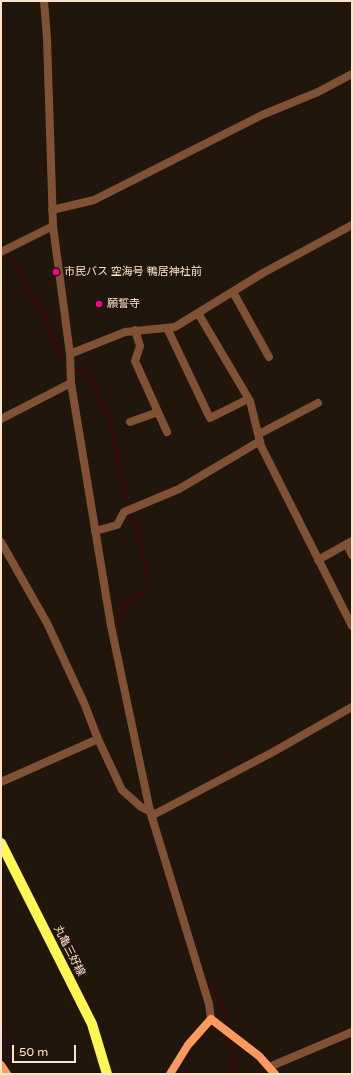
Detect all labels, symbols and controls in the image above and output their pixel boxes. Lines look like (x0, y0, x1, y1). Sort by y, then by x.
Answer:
place label: 市民バス 空海号 鴨居神社前 (64, 265, 202, 279)
marker: 市民バス 空海号 鴨居神社前 (51, 267, 61, 277)
place label: 願誓寺 (107, 297, 140, 311)
marker: 願誓寺 (94, 299, 104, 309)
street label: 丸亀三好線 (51, 924, 87, 978)
scale bar (14, 1037, 78, 1063)
text: 50 m (19, 1045, 48, 1059)

